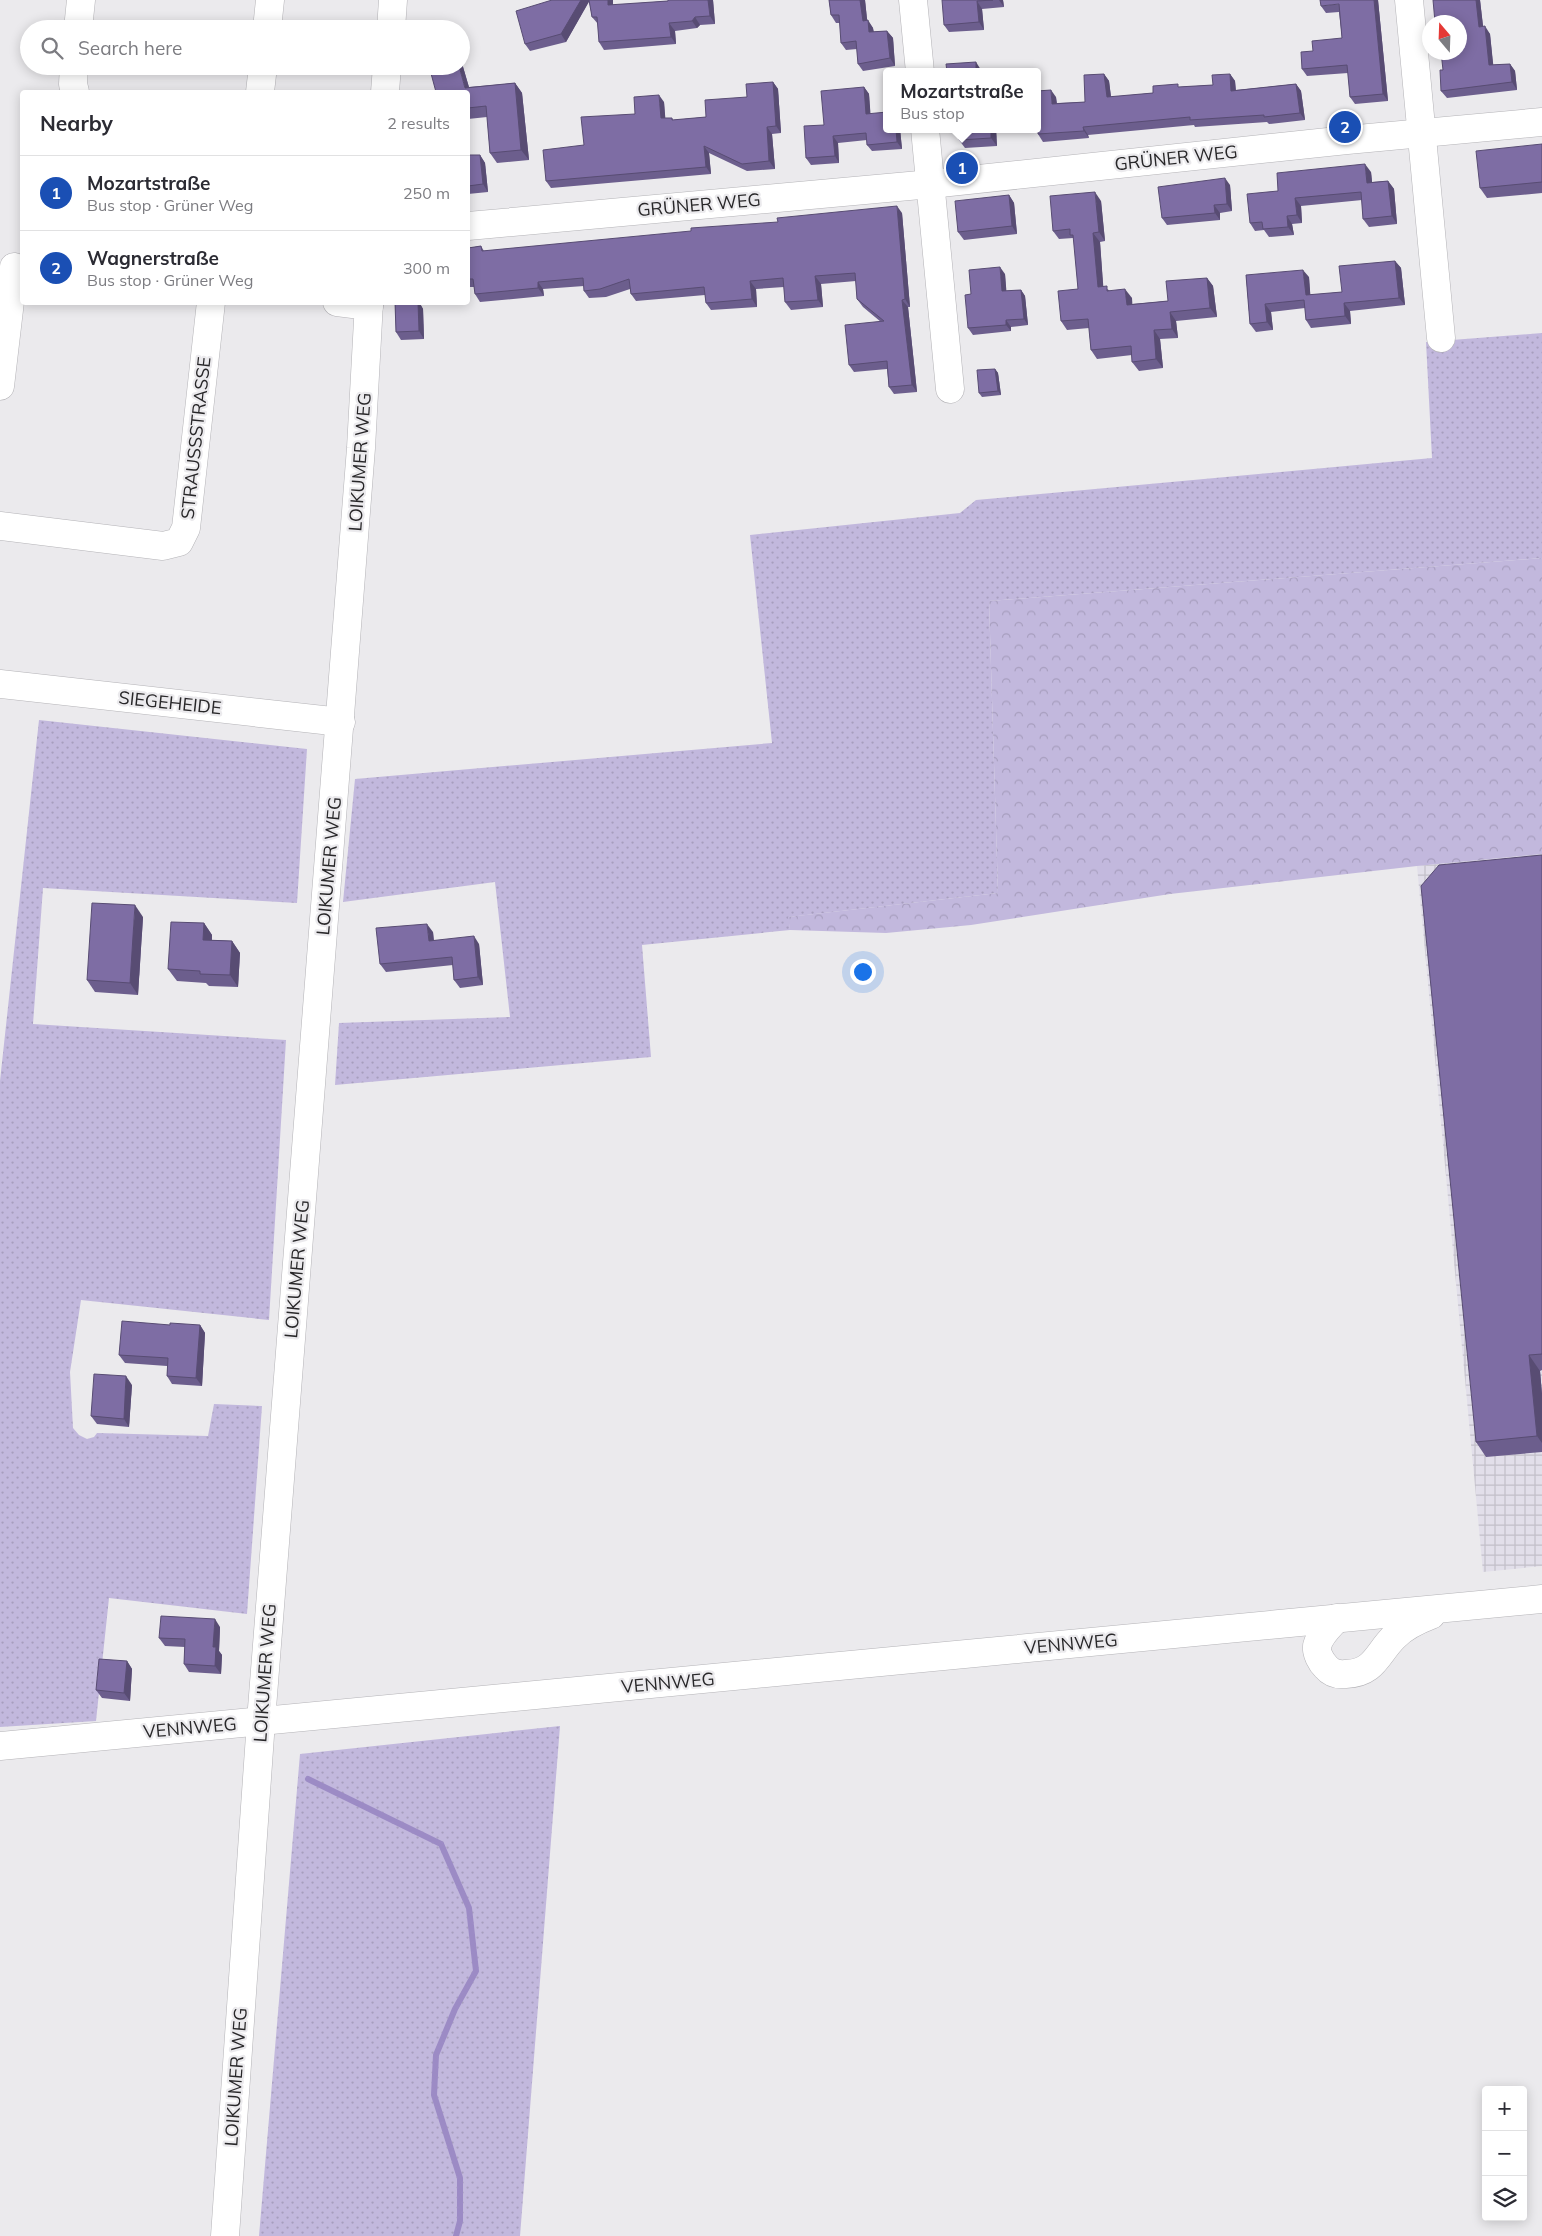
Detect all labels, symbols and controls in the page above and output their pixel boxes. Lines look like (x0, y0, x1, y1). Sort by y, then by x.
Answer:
north arrow (1422, 15, 1467, 60)
search box (20, 20, 470, 75)
icon: search (38, 34, 66, 62)
text: Search here (78, 36, 182, 60)
popup (883, 68, 1041, 133)
text: Mozartstraße (900, 79, 1024, 103)
text: Bus stop (900, 103, 965, 123)
pin: 2 (1329, 108, 1361, 146)
text: Nearby (40, 110, 113, 136)
text: 2 results (387, 113, 450, 133)
street label: GRÜNER WEG (1113, 140, 1239, 175)
pin: 1 (946, 149, 978, 187)
text: Mozartstraße (87, 171, 211, 195)
text: 1 (51, 183, 61, 203)
text: 250 m (403, 183, 450, 203)
street label: GRÜNER WEG (636, 188, 762, 221)
text: Bus stop · Grüner Weg (87, 195, 253, 215)
text: Wagnerstraße (87, 246, 219, 270)
text: 2 (51, 258, 61, 278)
text: 300 m (403, 258, 450, 278)
text: Bus stop · Grüner Weg (87, 270, 253, 290)
street label: STRAUSSSTRASSE (176, 356, 215, 520)
street label: LOIKUMER WEG (343, 392, 376, 532)
street label: SIEGEHEIDE (118, 686, 223, 719)
street label: LOIKUMER WEG (311, 796, 346, 936)
your location (850, 959, 876, 985)
street label: LOIKUMER WEG (279, 1199, 314, 1339)
street label: LOIKUMER WEG (248, 1603, 281, 1743)
street label: VENNWEG (1023, 1628, 1119, 1659)
street label: VENNWEG (620, 1667, 716, 1698)
street label: VENNWEG (142, 1712, 238, 1743)
street label: LOIKUMER WEG (219, 2007, 252, 2147)
map controls (1482, 2086, 1527, 2221)
button: + (1482, 2086, 1527, 2131)
button: − (1482, 2131, 1527, 2176)
button: layers (1482, 2176, 1527, 2221)

